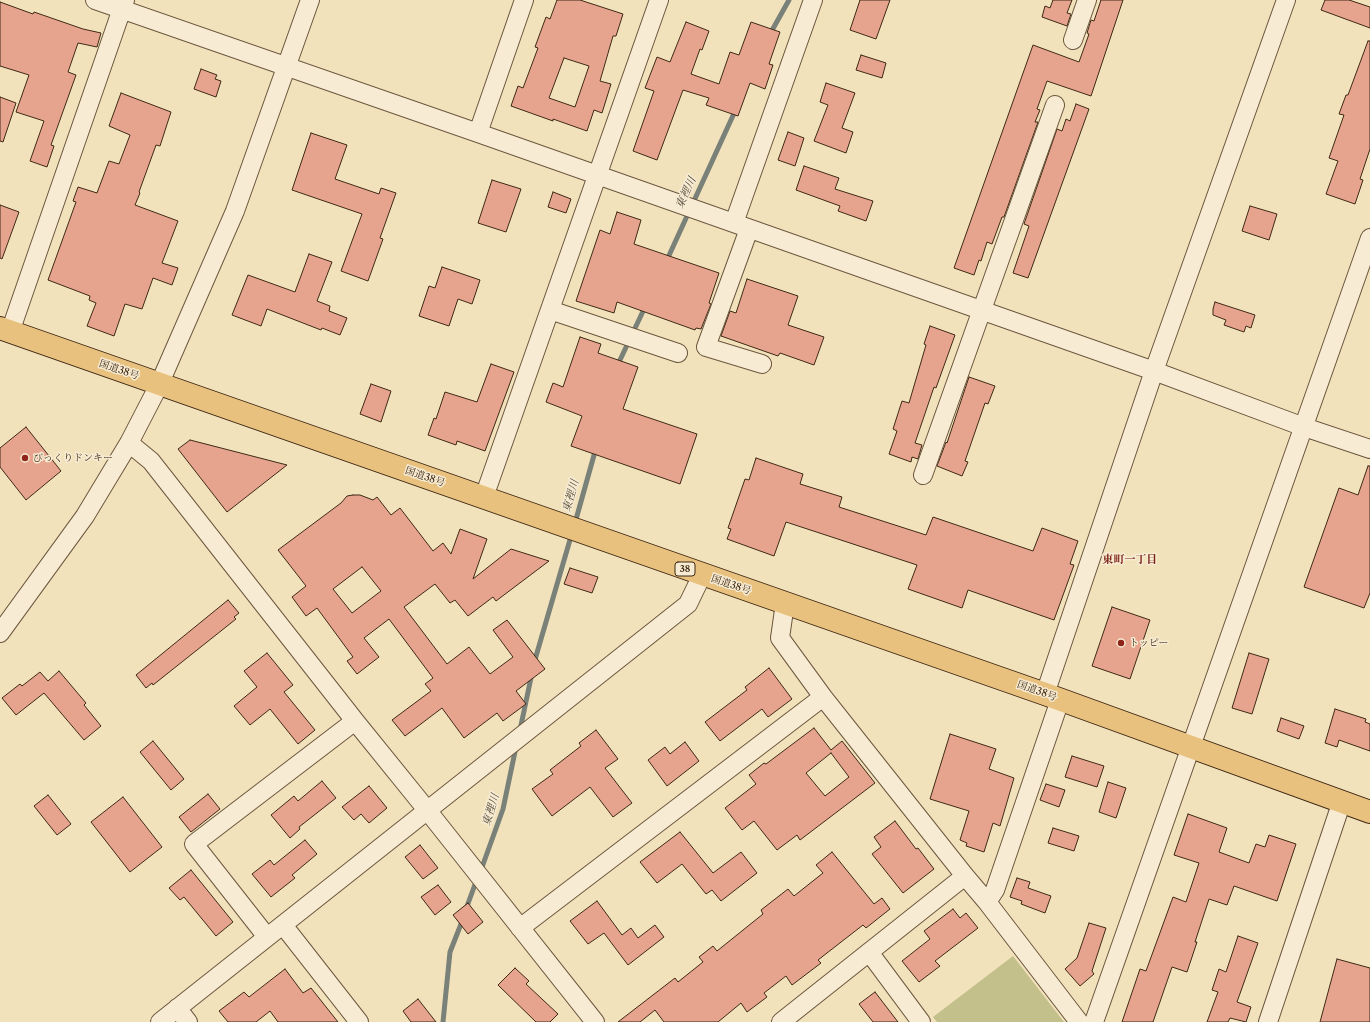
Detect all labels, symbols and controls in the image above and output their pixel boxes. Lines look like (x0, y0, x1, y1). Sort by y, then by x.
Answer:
water label: 東裡川 (673, 175, 699, 211)
street label: 国道38号 (97, 358, 141, 382)
place label: びっくりドンキー (33, 452, 113, 464)
marker: びっくりドンキー (20, 453, 30, 463)
street label: 国道38号 (403, 465, 447, 489)
water label: 東裡川 (560, 478, 582, 514)
district label: 東町一丁目 (1103, 553, 1157, 567)
road number: 38 (675, 562, 695, 576)
street label: 国道38号 (709, 573, 753, 597)
place label: トッピー (1129, 637, 1169, 649)
marker: トッピー (1116, 638, 1126, 648)
street label: 国道38号 (1015, 678, 1059, 704)
water label: 東裡川 (480, 792, 502, 828)

